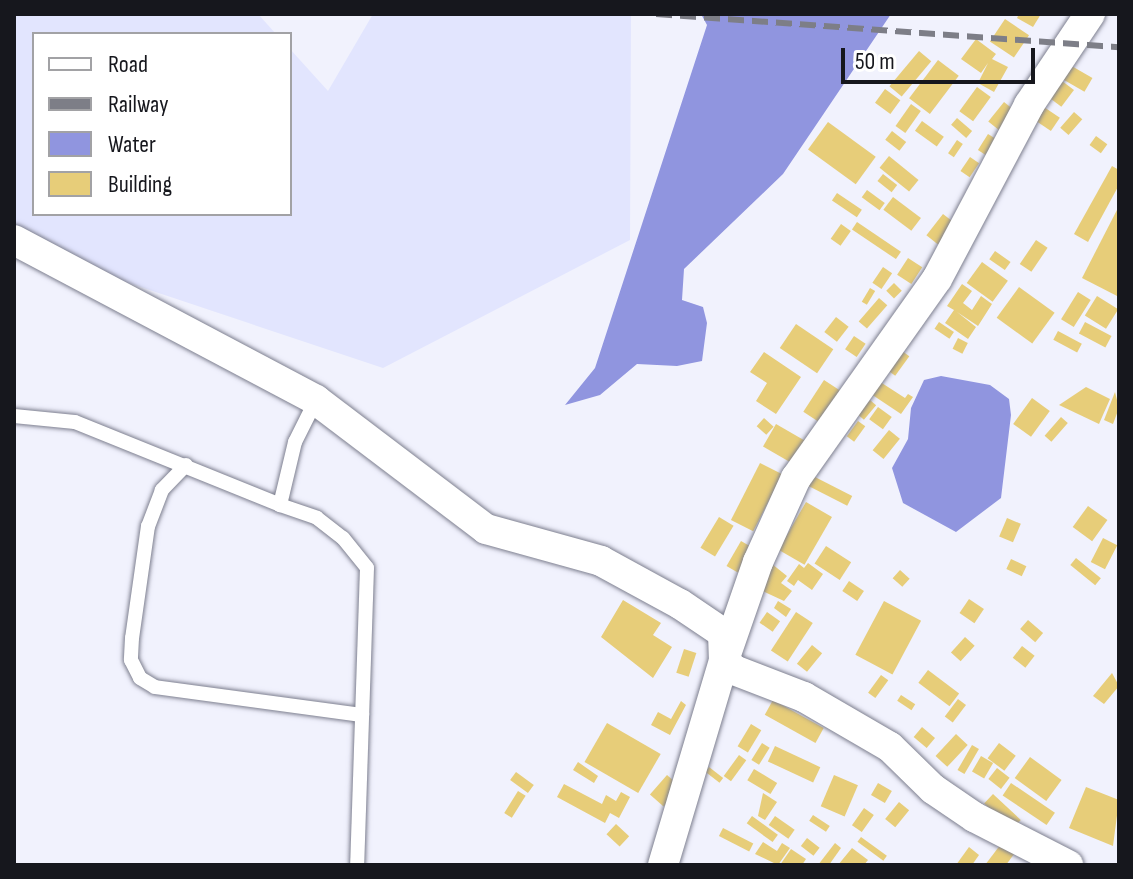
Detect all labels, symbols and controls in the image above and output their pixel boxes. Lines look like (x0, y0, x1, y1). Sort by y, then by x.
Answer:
legend (32, 32, 292, 216)
scale bar (845, 32, 1039, 82)
text: 50 m (855, 47, 895, 76)
text: Road (108, 50, 148, 79)
text: Railway (108, 90, 168, 119)
text: Water (108, 130, 156, 159)
text: Building (108, 170, 172, 199)

